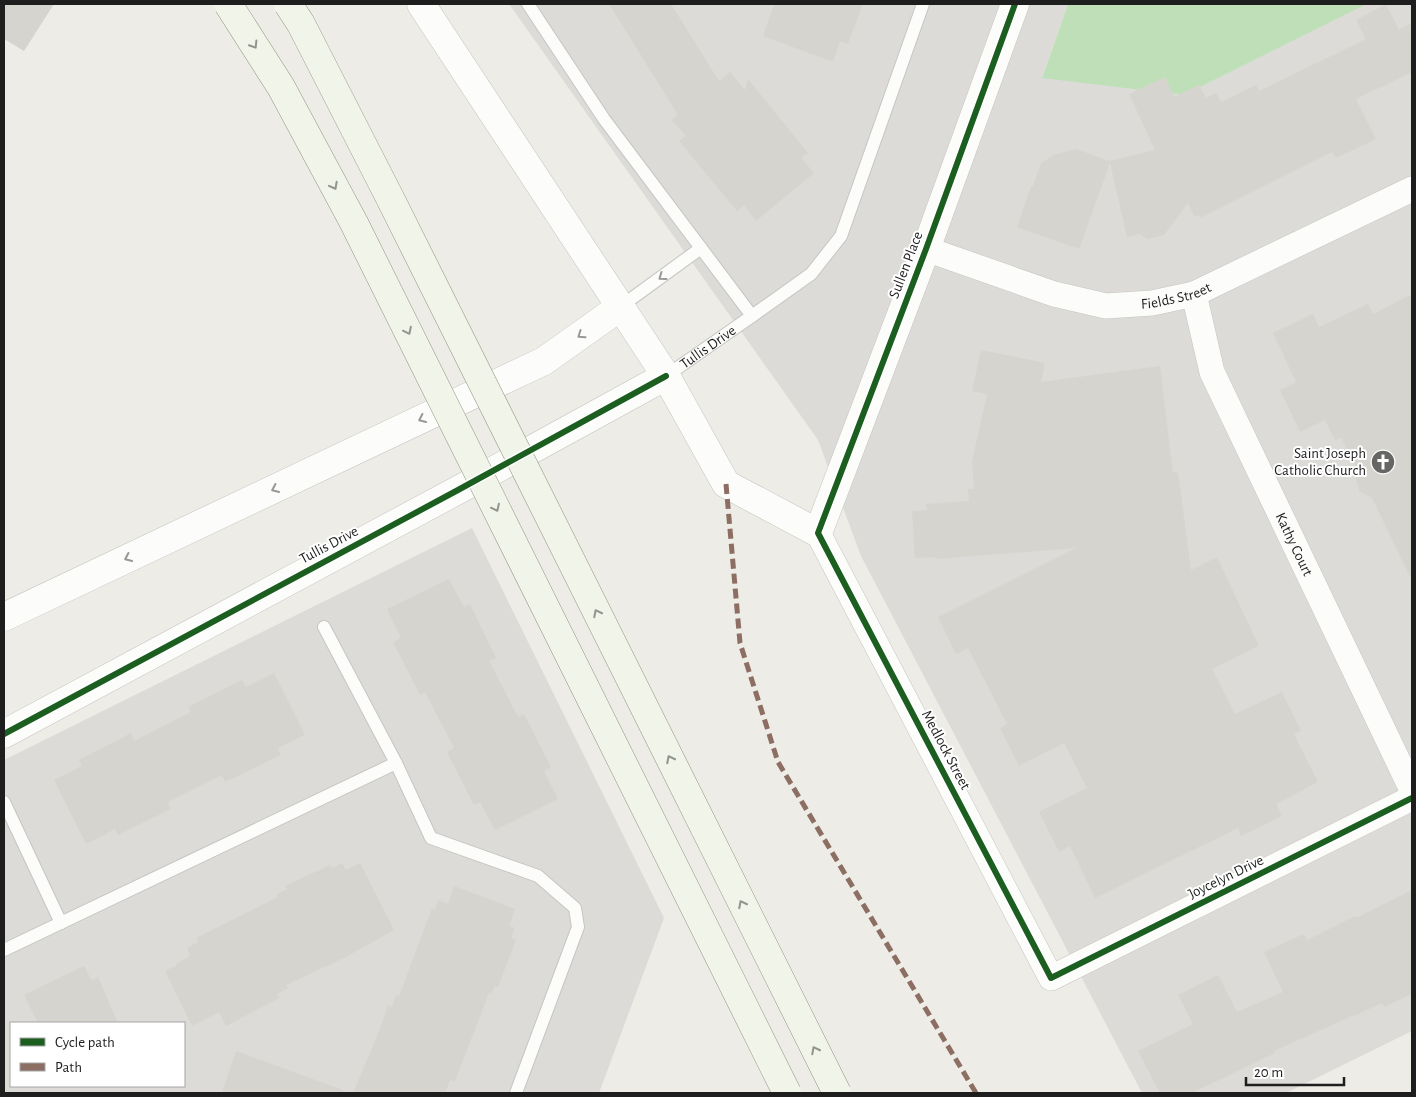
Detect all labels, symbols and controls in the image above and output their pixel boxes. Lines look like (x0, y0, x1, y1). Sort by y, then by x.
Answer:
one-way arrow (248, 40, 258, 49)
one-way arrow (328, 181, 338, 190)
street label: Sullen Place (886, 229, 926, 301)
one-way arrow (658, 271, 668, 280)
street label: Fields Street (1140, 279, 1214, 311)
street label: Tullis Drive (677, 322, 739, 371)
one-way arrow (402, 326, 412, 335)
one-way arrow (577, 329, 586, 338)
one-way arrow (418, 413, 427, 423)
place label: Saint Joseph Catholic Church (1274, 446, 1366, 478)
church icon: Saint Joseph Catholic Church (1370, 449, 1396, 475)
one-way arrow (271, 482, 280, 493)
one-way arrow (490, 503, 500, 512)
street label: Kathy Court (1273, 510, 1316, 578)
street label: Tullis Drive (297, 523, 361, 567)
one-way arrow (124, 552, 133, 562)
one-way arrow (594, 610, 604, 619)
street label: Medlock Street (919, 708, 973, 792)
one-way arrow (666, 755, 676, 764)
street label: Joycelyn Drive (1186, 852, 1266, 902)
one-way arrow (738, 900, 749, 909)
legend (10, 1022, 185, 1087)
text: Cycle path (55, 1035, 115, 1050)
one-way arrow (811, 1046, 821, 1055)
scale bar (1246, 1054, 1344, 1086)
text: Path (55, 1060, 82, 1075)
text: 20 m (1254, 1065, 1283, 1080)

